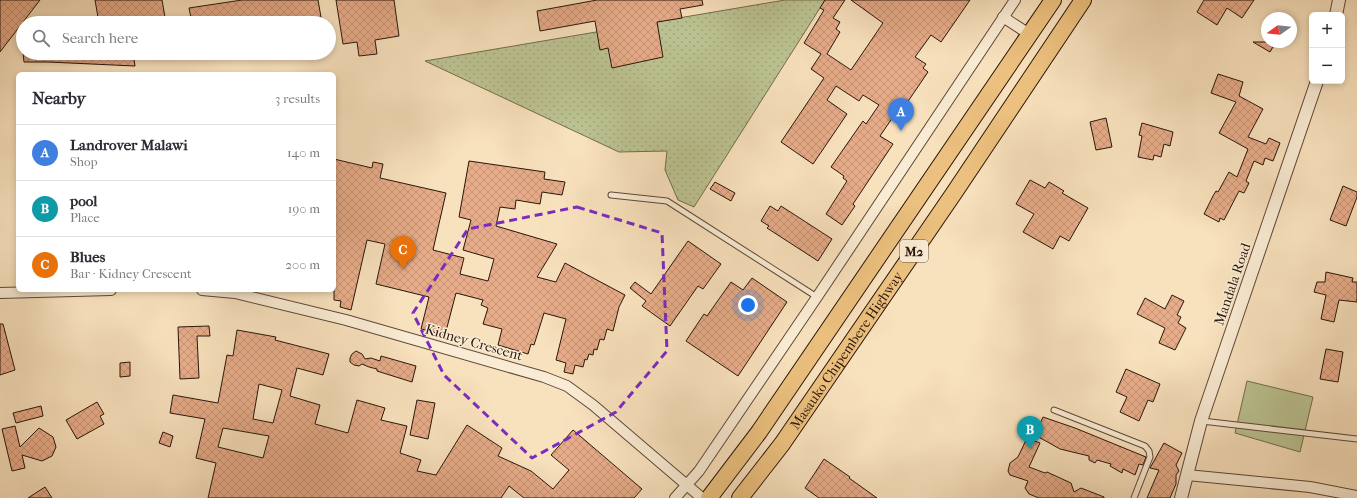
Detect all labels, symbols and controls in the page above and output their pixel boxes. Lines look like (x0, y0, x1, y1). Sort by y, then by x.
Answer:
north arrow (1261, 12, 1297, 48)
map controls (1309, 12, 1345, 84)
button: + (1309, 12, 1345, 48)
search box (16, 16, 336, 60)
icon: search (30, 27, 52, 49)
text: Search here (62, 29, 138, 47)
button: − (1309, 48, 1345, 84)
text: Nearby (32, 88, 86, 108)
text: 3 results (275, 91, 320, 106)
pin: A (888, 98, 914, 131)
text: Landrover Malawi (70, 136, 188, 154)
text: A (41, 145, 49, 160)
text: 140 m (287, 145, 320, 160)
text: Shop (70, 154, 98, 169)
text: pool (70, 192, 97, 210)
text: B (41, 201, 49, 216)
text: 190 m (288, 201, 320, 216)
text: Place (70, 210, 100, 225)
pin: C (390, 236, 416, 269)
road number: M2 (900, 240, 928, 262)
street label: Mandala Road (1210, 240, 1255, 328)
text: Blues (70, 248, 105, 266)
text: C (41, 257, 49, 272)
text: 200 m (285, 257, 320, 272)
text: Bar · Kidney Crescent (70, 266, 192, 281)
street label: Masauko Chipembere Highway (787, 268, 907, 433)
your location (738, 295, 758, 315)
street label: Kidney Crescent (423, 320, 525, 365)
pin: B (1017, 416, 1043, 449)

